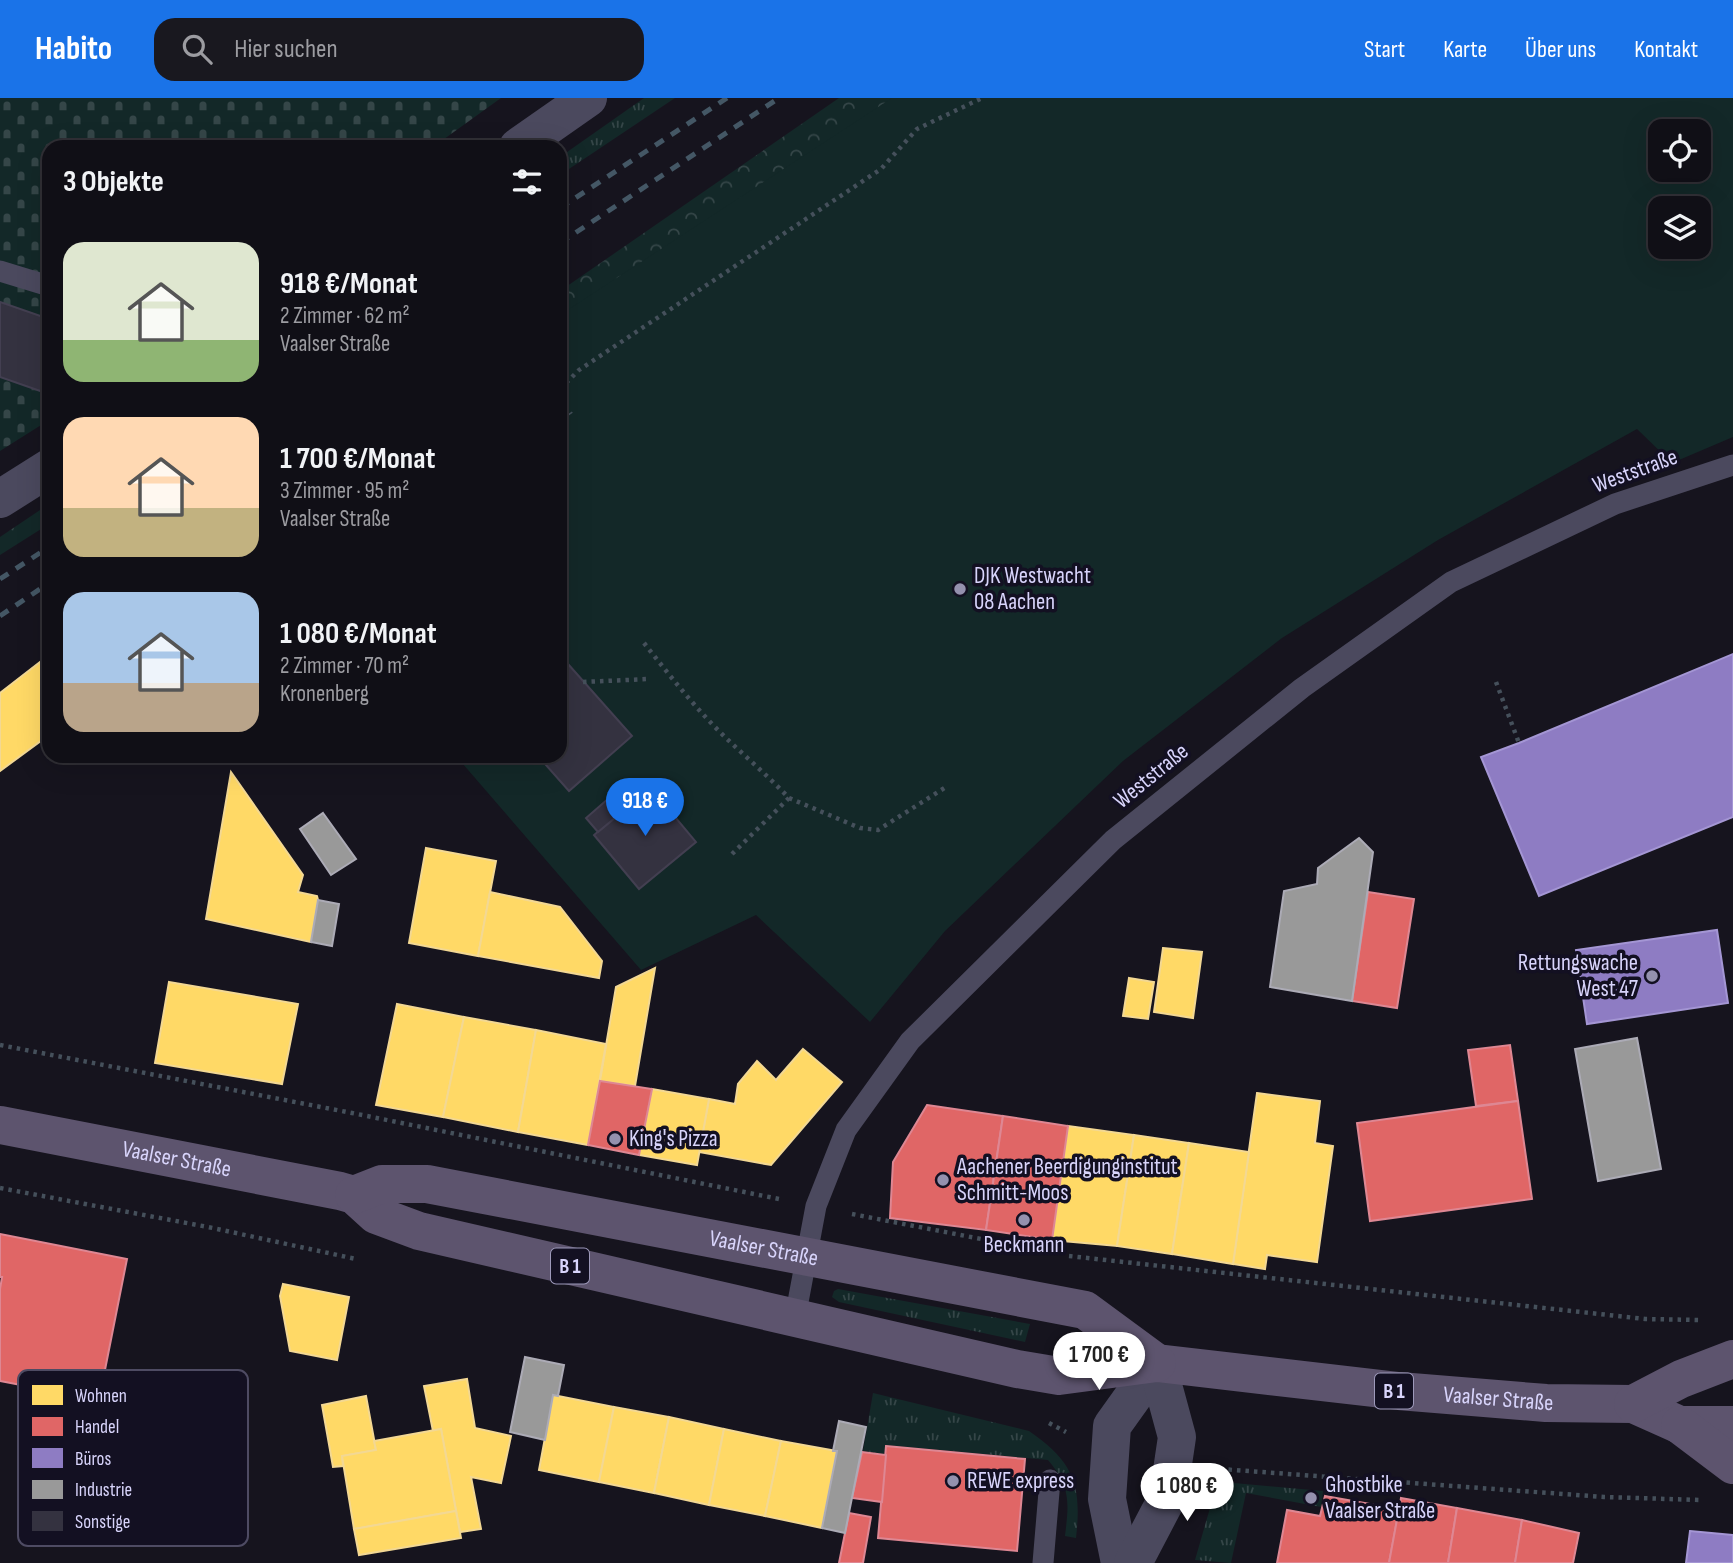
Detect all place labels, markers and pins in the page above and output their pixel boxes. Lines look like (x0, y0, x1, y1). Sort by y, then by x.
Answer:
place label: DJK Westwacht 08 Aachen (974, 562, 1091, 616)
marker: DJK Westwacht 08 Aachen (952, 581, 968, 597)
pin: 918 € (596, 778, 694, 838)
place label: Rettungswache West 47 (1518, 949, 1638, 1003)
marker: Rettungswache West 47 (1644, 968, 1660, 984)
place label: King's Pizza (629, 1125, 718, 1153)
marker: King's Pizza (607, 1131, 623, 1147)
place label: Aachener Beerdigunginstitut Schmitt-Moos (956, 1153, 1178, 1207)
marker: Aachener Beerdigunginstitut Schmitt-Moos (935, 1172, 951, 1188)
marker: Beckmann (1016, 1212, 1032, 1228)
place label: Beckmann (984, 1231, 1064, 1259)
pin: 1 700 € (1034, 1332, 1164, 1392)
pin: 1 080 € (1122, 1464, 1252, 1523)
place label: REWE express (967, 1467, 1074, 1495)
place label: Ghostbike Vaalser Straße (1325, 1471, 1435, 1525)
marker: REWE express (945, 1473, 961, 1489)
marker: Ghostbike Vaalser Straße (1303, 1490, 1319, 1506)

